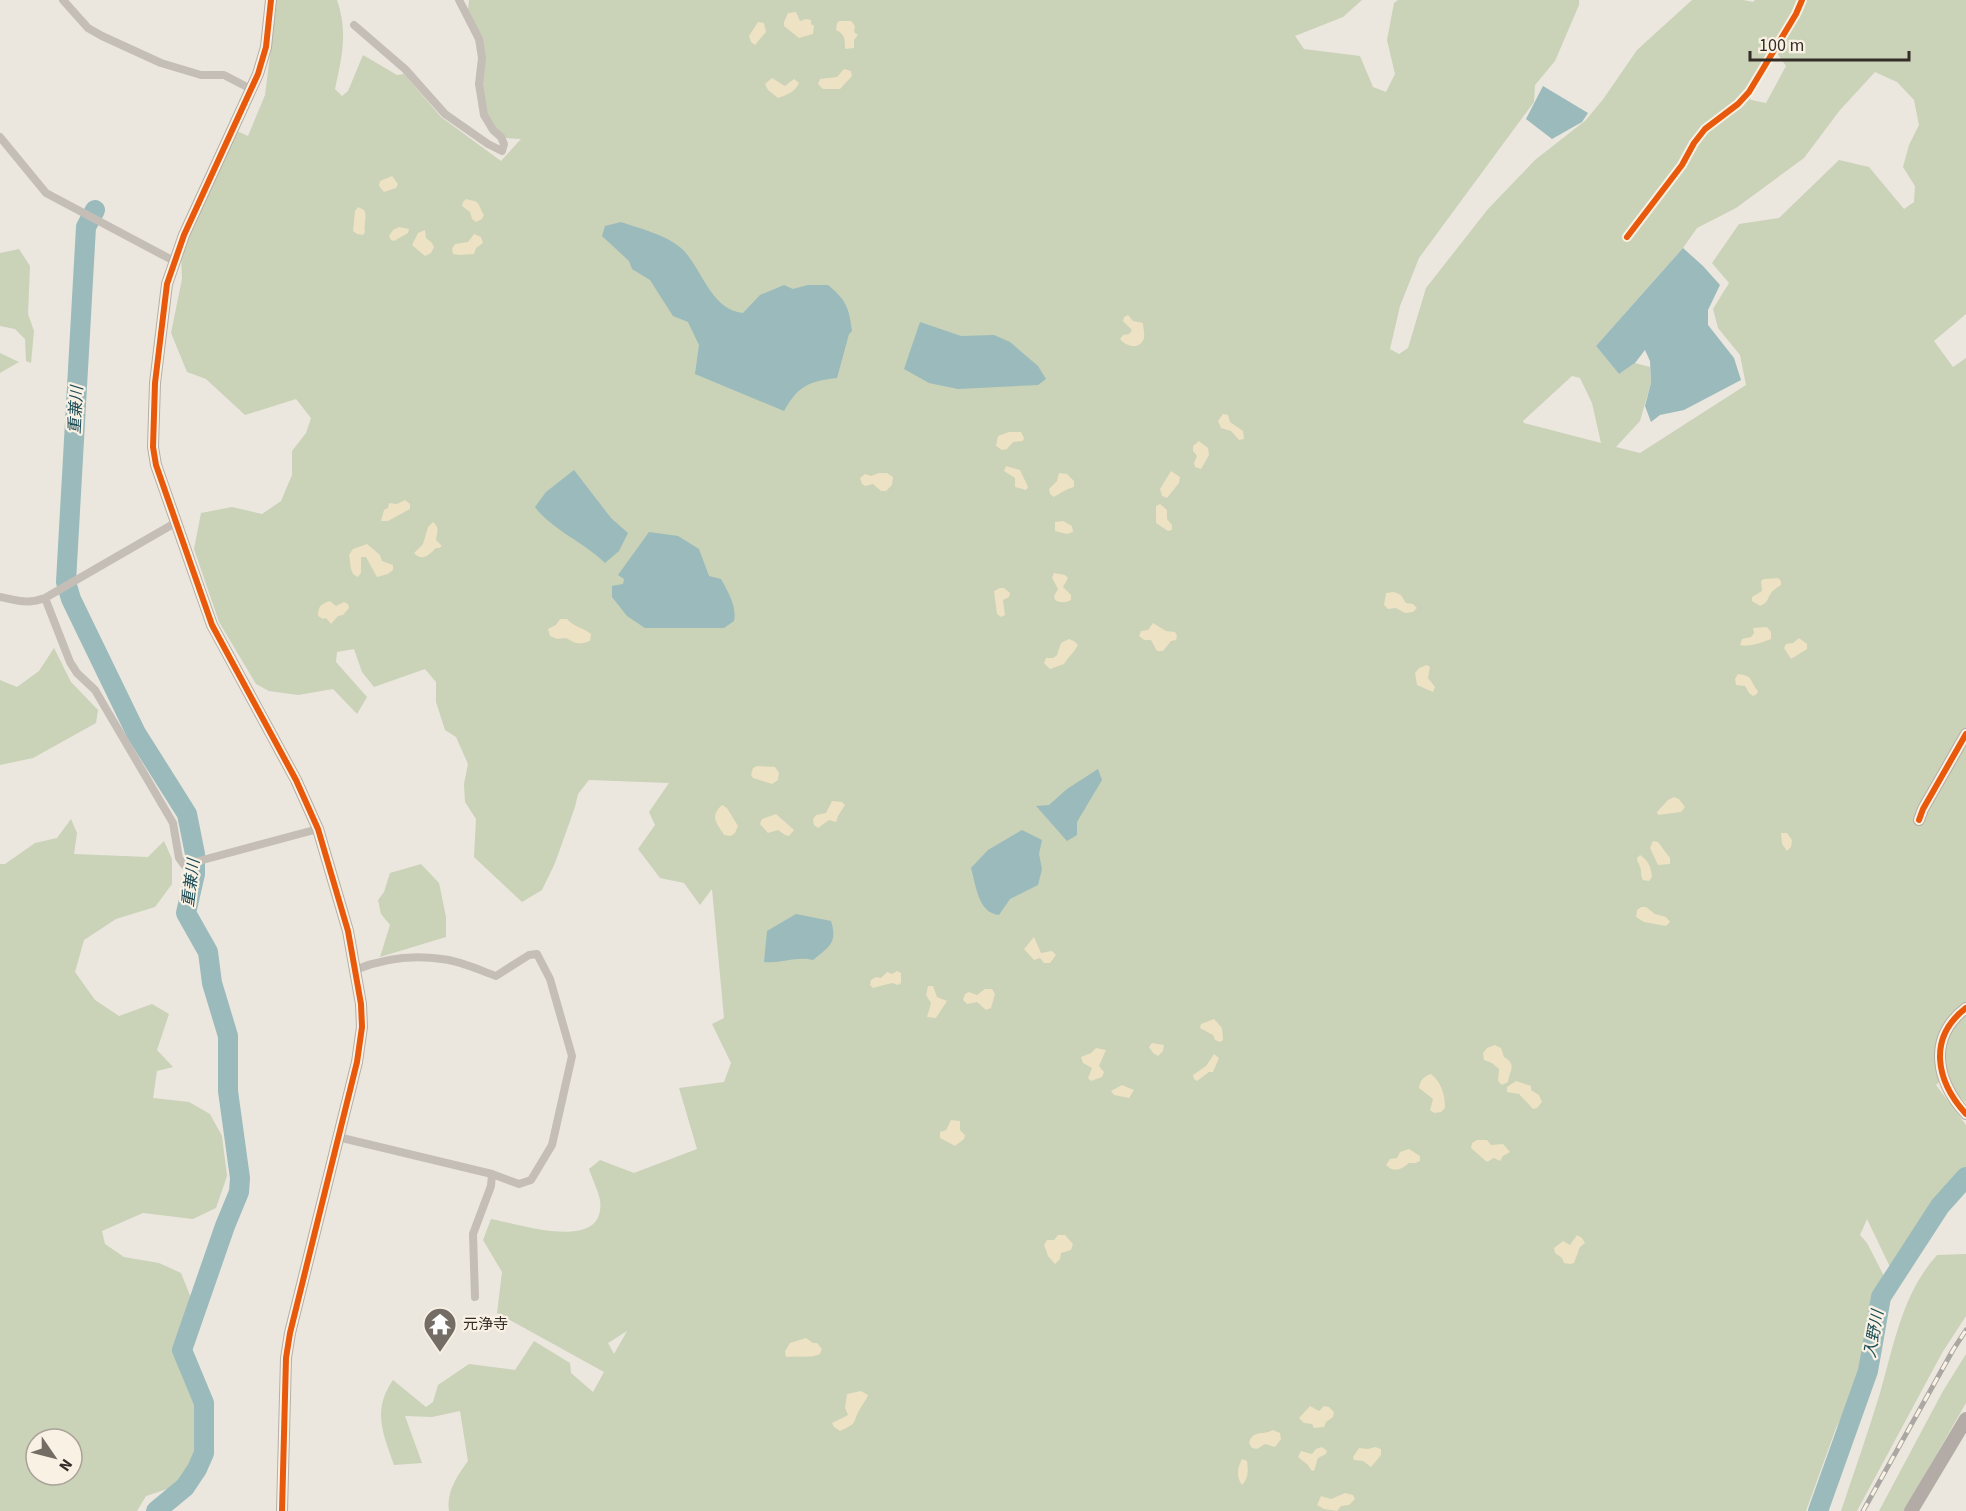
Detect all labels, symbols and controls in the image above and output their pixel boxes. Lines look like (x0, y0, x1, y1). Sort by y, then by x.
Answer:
scale bar (1750, 24, 1909, 62)
text: 100 m (1759, 33, 1804, 58)
water label: 重兼川 (64, 383, 88, 435)
water label: 重兼川 (177, 856, 205, 908)
temple icon: 元浄寺 (422, 1306, 458, 1353)
water label: 入野川 (1859, 1306, 1889, 1360)
place label: 元浄寺 (463, 1314, 508, 1335)
north arrow (24, 1427, 84, 1487)
text: N (53, 1454, 78, 1476)

